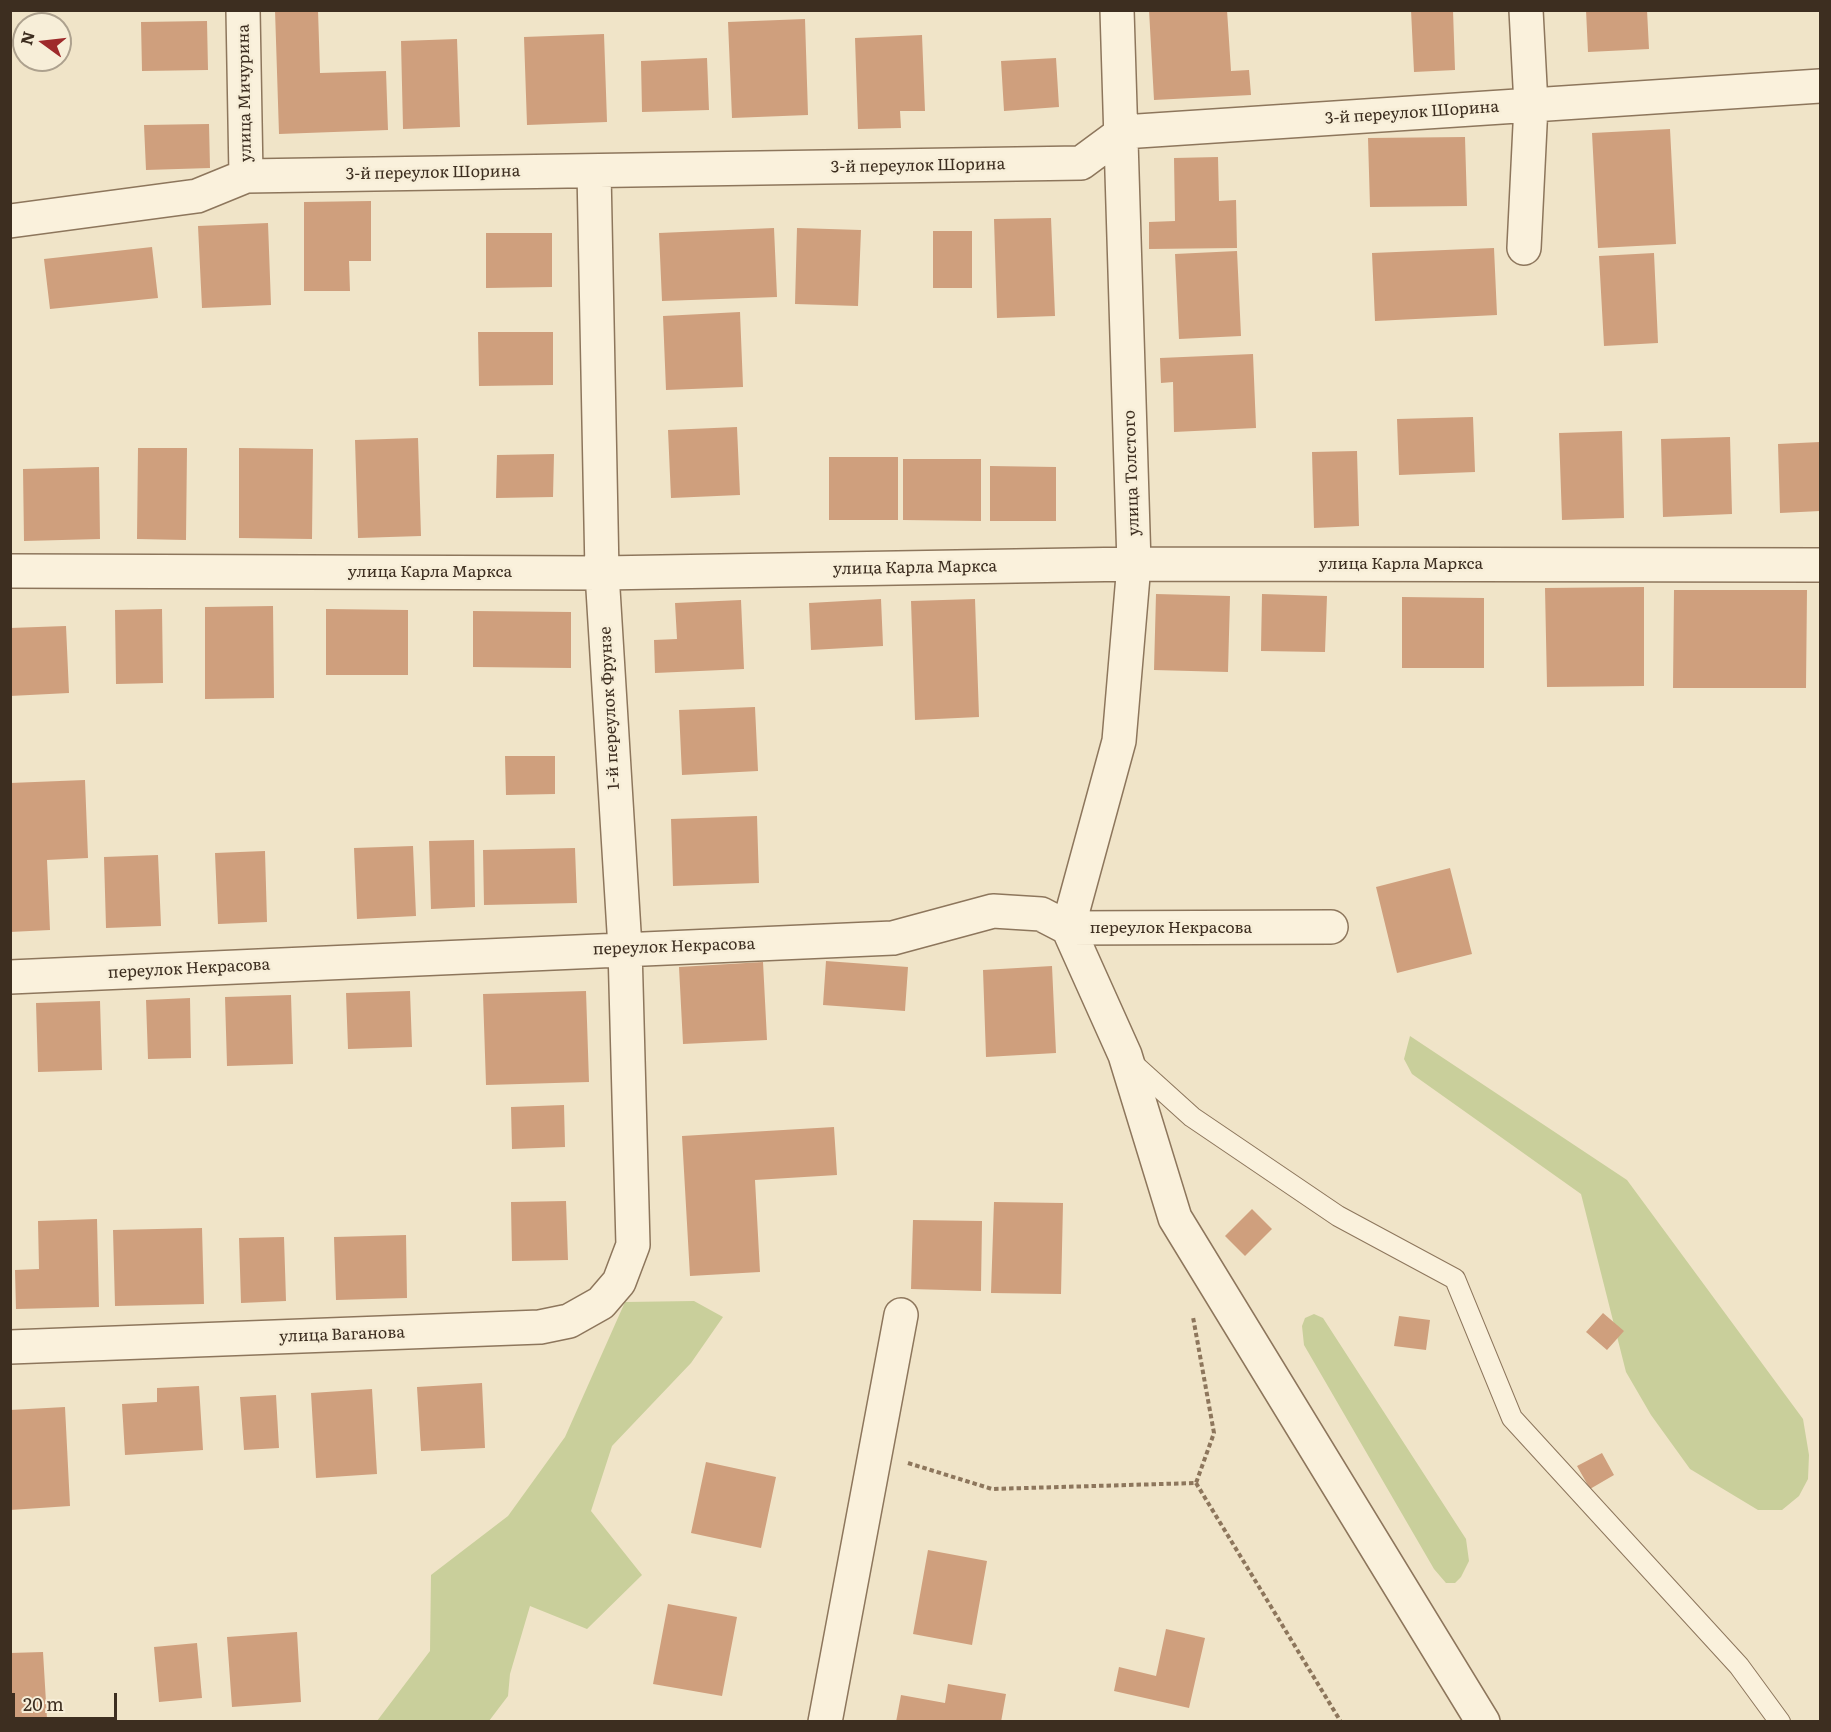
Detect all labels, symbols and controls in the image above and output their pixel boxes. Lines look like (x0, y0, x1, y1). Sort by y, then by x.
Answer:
north arrow (12, 12, 72, 72)
street label: улица Мичурина (234, 24, 256, 162)
text: N (13, 28, 40, 47)
street label: 3-й переулок Шорина (1324, 97, 1500, 129)
street label: 3-й переулок Шорина (831, 155, 1005, 177)
street label: 3-й переулок Шорина (346, 162, 520, 184)
street label: улица Толстого (1120, 410, 1144, 536)
street label: улица Карла Маркса (1319, 554, 1483, 574)
street label: улица Карла Маркса (833, 557, 997, 579)
street label: улица Карла Маркса (348, 562, 512, 582)
street label: 1-й переулок Фрунзе (596, 626, 624, 790)
street label: переулок Некрасова (1090, 918, 1252, 938)
street label: переулок Некрасова (592, 935, 756, 959)
street label: переулок Некрасова (107, 955, 271, 983)
street label: улица Ваганова (279, 1323, 405, 1347)
scale bar (15, 1681, 120, 1719)
text: 20 m (23, 1690, 64, 1717)

